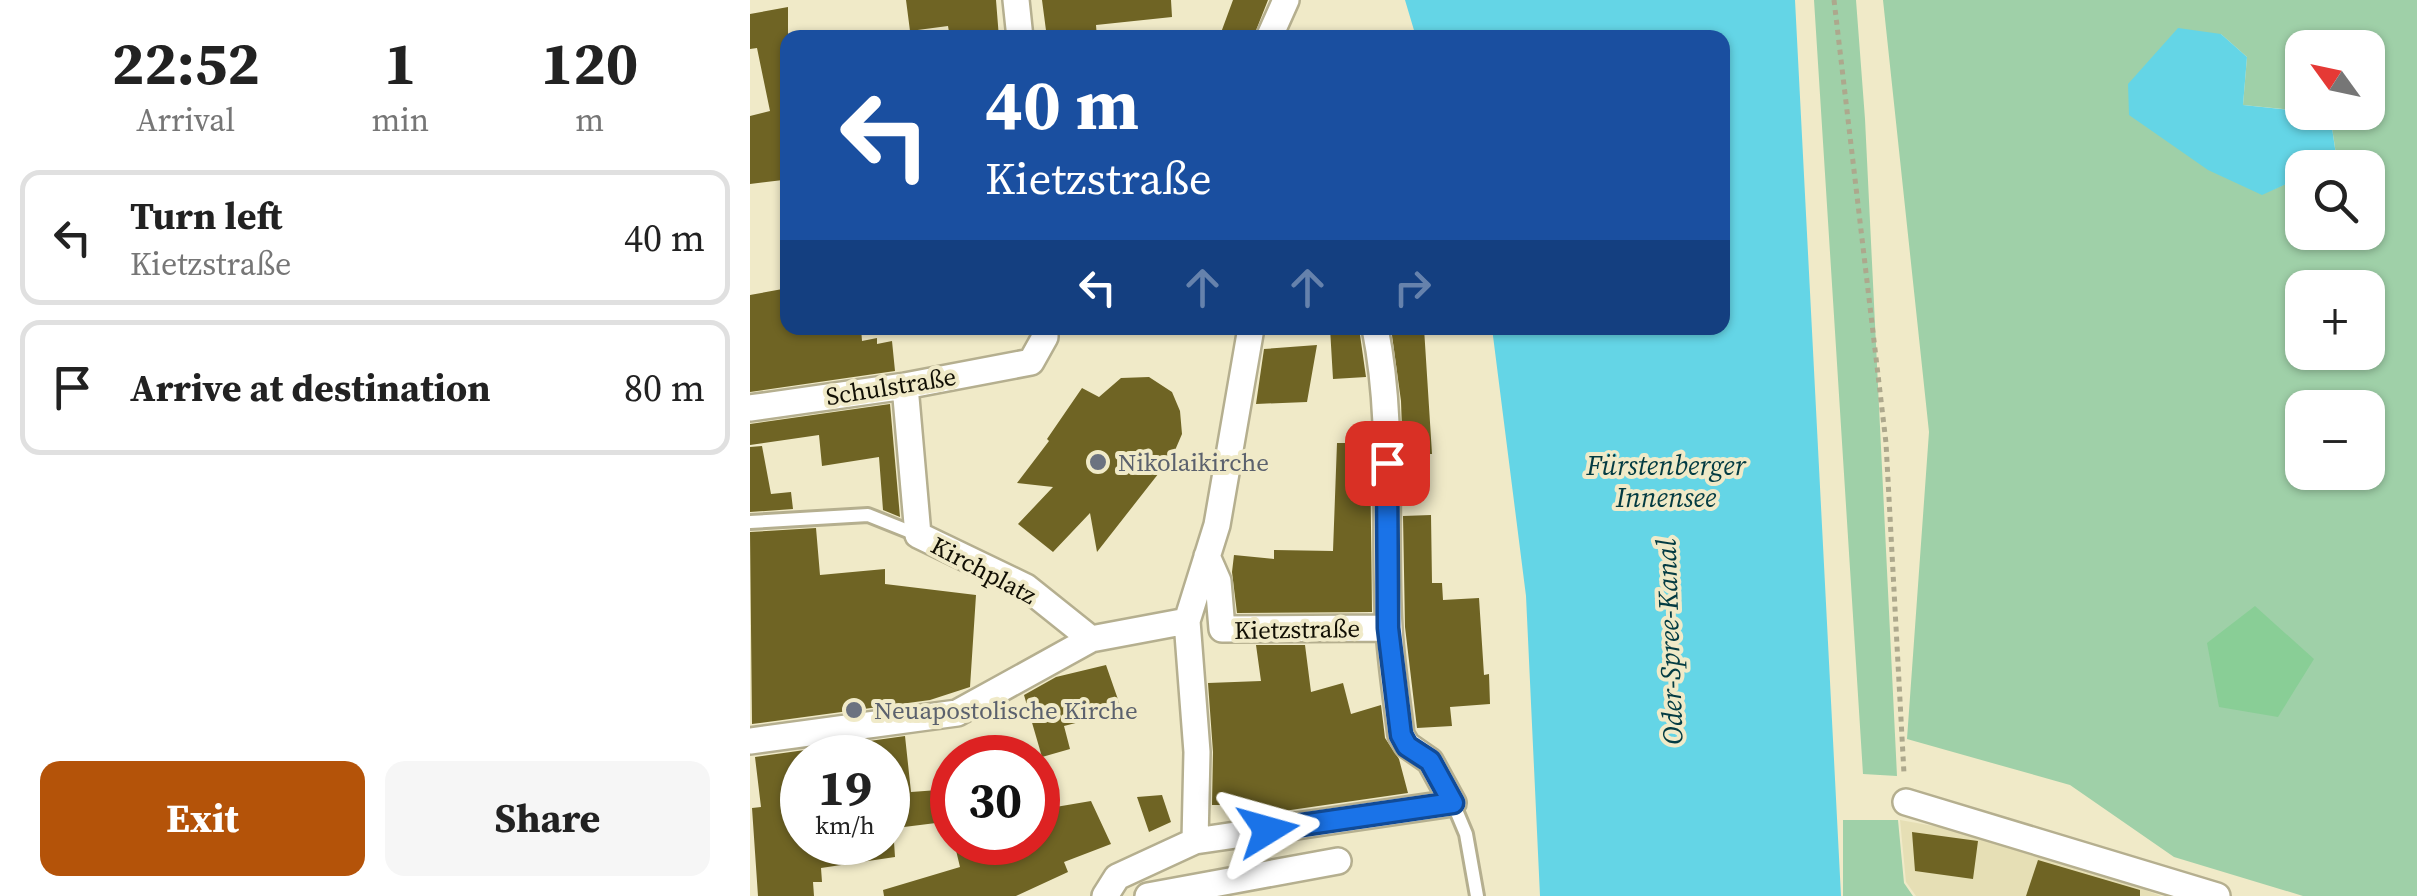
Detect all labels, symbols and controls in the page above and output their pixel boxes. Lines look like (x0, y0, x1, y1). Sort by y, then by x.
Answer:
text: 22:52 (112, 22, 260, 104)
text: 1 (384, 22, 417, 104)
text: 120 (541, 22, 638, 104)
north arrow (2285, 30, 2385, 130)
map controls (2285, 30, 2385, 490)
text: 40 m (985, 56, 1139, 152)
icon: left (820, 70, 950, 200)
text: Arrival (136, 98, 235, 142)
text: min (371, 98, 429, 142)
text: m (575, 98, 604, 142)
text: Kietzstraße (985, 147, 1212, 209)
button: search (2285, 150, 2385, 250)
text: Turn left (130, 190, 282, 242)
icon: left (45, 210, 100, 265)
text: 40 m (624, 212, 705, 264)
text: Kietzstraße (130, 242, 291, 286)
icon: left (1070, 260, 1125, 315)
icon: ahead (1175, 260, 1230, 315)
icon: ahead (1280, 260, 1335, 315)
icon: right (1385, 260, 1440, 315)
button: + (2285, 270, 2385, 370)
street label: Schulstraße (824, 359, 958, 413)
icon: arrive (45, 360, 100, 415)
text: Arrive at destination (130, 362, 491, 414)
text: 80 m (624, 362, 705, 414)
button: − (2285, 390, 2385, 490)
pin (1345, 421, 1430, 506)
icon: arrive (1360, 436, 1415, 491)
place label: Nikolaikirche (1118, 445, 1269, 479)
water label: Fürstenberger Innensee (1585, 446, 1747, 516)
marker: Nikolaikirche (1087, 451, 1109, 473)
street label: Kirchplatz (925, 528, 1043, 612)
water label: Oder-Spree-Kanal (1646, 538, 1692, 746)
street label: Kietzstraße (1234, 611, 1360, 647)
place label: Neuapostolische Kirche (874, 693, 1138, 727)
marker: Neuapostolische Kirche (843, 699, 865, 721)
speed limit sign: 30 (930, 735, 1060, 865)
text: 19 (818, 753, 872, 822)
button: Exit (40, 761, 365, 876)
button: Share (385, 761, 710, 876)
position arrow (1216, 778, 1320, 882)
text: km/h (815, 808, 875, 842)

